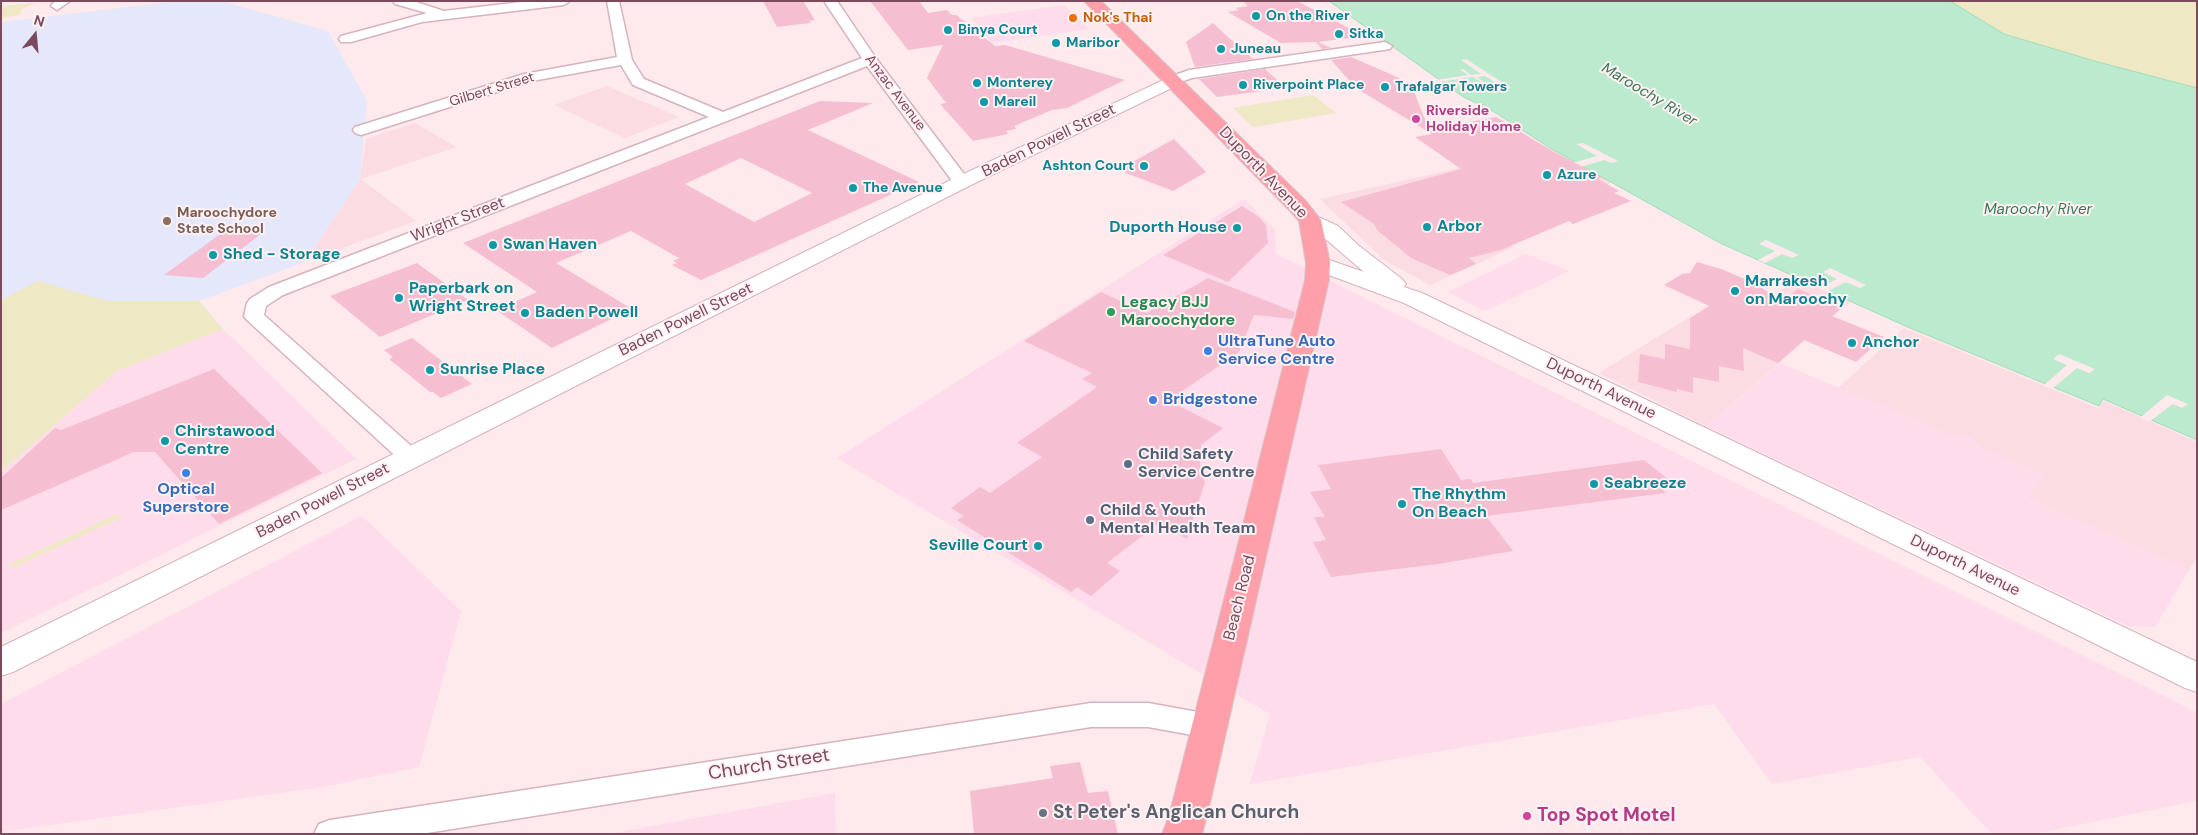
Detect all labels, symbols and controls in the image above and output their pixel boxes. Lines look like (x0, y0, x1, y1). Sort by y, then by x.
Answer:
place label: On the River (1266, 8, 1350, 24)
north arrow (10, 10, 60, 60)
place label: Nok's Thai (1083, 10, 1152, 26)
marker: On the River (1250, 10, 1262, 22)
text: N (32, 11, 47, 31)
marker: Nok's Thai (1067, 12, 1079, 24)
place label: Binya Court (958, 22, 1038, 38)
marker: Binya Court (942, 24, 954, 36)
place label: Sitka (1349, 26, 1383, 42)
marker: Sitka (1333, 28, 1345, 40)
place label: Maribor (1066, 35, 1120, 51)
marker: Maribor (1050, 37, 1062, 49)
place label: Juneau (1231, 41, 1281, 57)
marker: Juneau (1215, 43, 1227, 55)
street label: Anzac Avenue (861, 52, 929, 134)
water label: Maroochy River (1598, 59, 1700, 131)
street label: Gilbert Street (448, 69, 536, 111)
place label: Monterey (987, 75, 1053, 91)
marker: Monterey (971, 77, 983, 89)
place label: Riverpoint Place (1253, 77, 1364, 93)
marker: Riverpoint Place (1237, 79, 1249, 91)
place label: Trafalgar Towers (1395, 79, 1507, 95)
marker: Trafalgar Towers (1379, 81, 1391, 93)
place label: Mareil (994, 94, 1036, 110)
marker: Mareil (978, 96, 990, 108)
street label: Baden Powell Street (979, 100, 1119, 182)
place label: Riverside Holiday Home (1426, 103, 1521, 136)
marker: Riverside Holiday Home (1410, 113, 1422, 125)
street label: Duporth Avenue (1215, 123, 1311, 223)
place label: Ashton Court (1042, 158, 1134, 174)
marker: Ashton Court (1138, 160, 1150, 172)
place label: Azure (1557, 167, 1596, 183)
marker: Azure (1541, 169, 1553, 181)
place label: The Avenue (863, 180, 943, 196)
marker: The Avenue (847, 182, 859, 194)
street label: Wright Street (408, 193, 508, 247)
water label: Maroochy River (1984, 201, 2092, 219)
place label: Maroochydore State School (177, 205, 277, 238)
marker: Maroochydore State School (161, 215, 173, 227)
place label: Arbor (1437, 217, 1482, 237)
place label: Duporth House (1109, 218, 1227, 238)
marker: Arbor (1421, 221, 1433, 233)
marker: Duporth House (1231, 222, 1243, 234)
place label: Swan Haven (503, 235, 597, 255)
marker: Swan Haven (487, 239, 499, 251)
place label: Shed - Storage (223, 245, 340, 265)
marker: Shed - Storage (207, 249, 219, 261)
place label: Marrakesh on Maroochy (1745, 272, 1847, 310)
place label: Paperbark on Wright Street (409, 279, 515, 317)
street label: Baden Powell Street (616, 279, 756, 361)
marker: Marrakesh on Maroochy (1729, 285, 1741, 297)
marker: Paperbark on Wright Street (393, 292, 405, 304)
place label: Legacy BJJ Maroochydore (1121, 293, 1235, 331)
place label: Baden Powell (535, 303, 638, 323)
marker: Legacy BJJ Maroochydore (1105, 306, 1117, 318)
marker: Baden Powell (519, 307, 531, 319)
place label: UltraTune Auto Service Centre (1218, 332, 1335, 370)
place label: Anchor (1862, 333, 1919, 353)
marker: Anchor (1846, 337, 1858, 349)
marker: UltraTune Auto Service Centre (1202, 345, 1214, 357)
street label: Duporth Avenue (1543, 354, 1659, 424)
place label: Sunrise Place (440, 360, 545, 380)
marker: Sunrise Place (424, 364, 436, 376)
place label: Bridgestone (1163, 390, 1258, 410)
marker: Bridgestone (1147, 394, 1159, 406)
place label: Chirstawood Centre (175, 422, 275, 460)
marker: Chirstawood Centre (159, 435, 171, 447)
place label: Child Safety Service Centre (1138, 445, 1255, 483)
marker: Child Safety Service Centre (1122, 458, 1134, 470)
street label: Baden Powell Street (253, 459, 393, 543)
marker: Optical Superstore (180, 467, 192, 479)
place label: Seabreeze (1604, 474, 1686, 494)
marker: Seabreeze (1588, 478, 1600, 490)
place label: Optical Superstore (143, 480, 229, 518)
place label: The Rhythm On Beach (1412, 485, 1506, 523)
marker: The Rhythm On Beach (1396, 498, 1408, 510)
place label: Child & Youth Mental Health Team (1100, 501, 1255, 539)
marker: Child & Youth Mental Health Team (1084, 514, 1096, 526)
street label: Duporth Avenue (1907, 531, 2023, 601)
place label: Seville Court (929, 536, 1028, 556)
marker: Seville Court (1032, 540, 1044, 552)
street label: Beach Road (1220, 553, 1260, 643)
street label: Church Street (707, 744, 831, 786)
place label: St Peter's Anglican Church (1053, 802, 1299, 824)
place label: Top Spot Motel (1537, 805, 1675, 827)
marker: St Peter's Anglican Church (1037, 807, 1049, 819)
marker: Top Spot Motel (1521, 810, 1533, 822)

